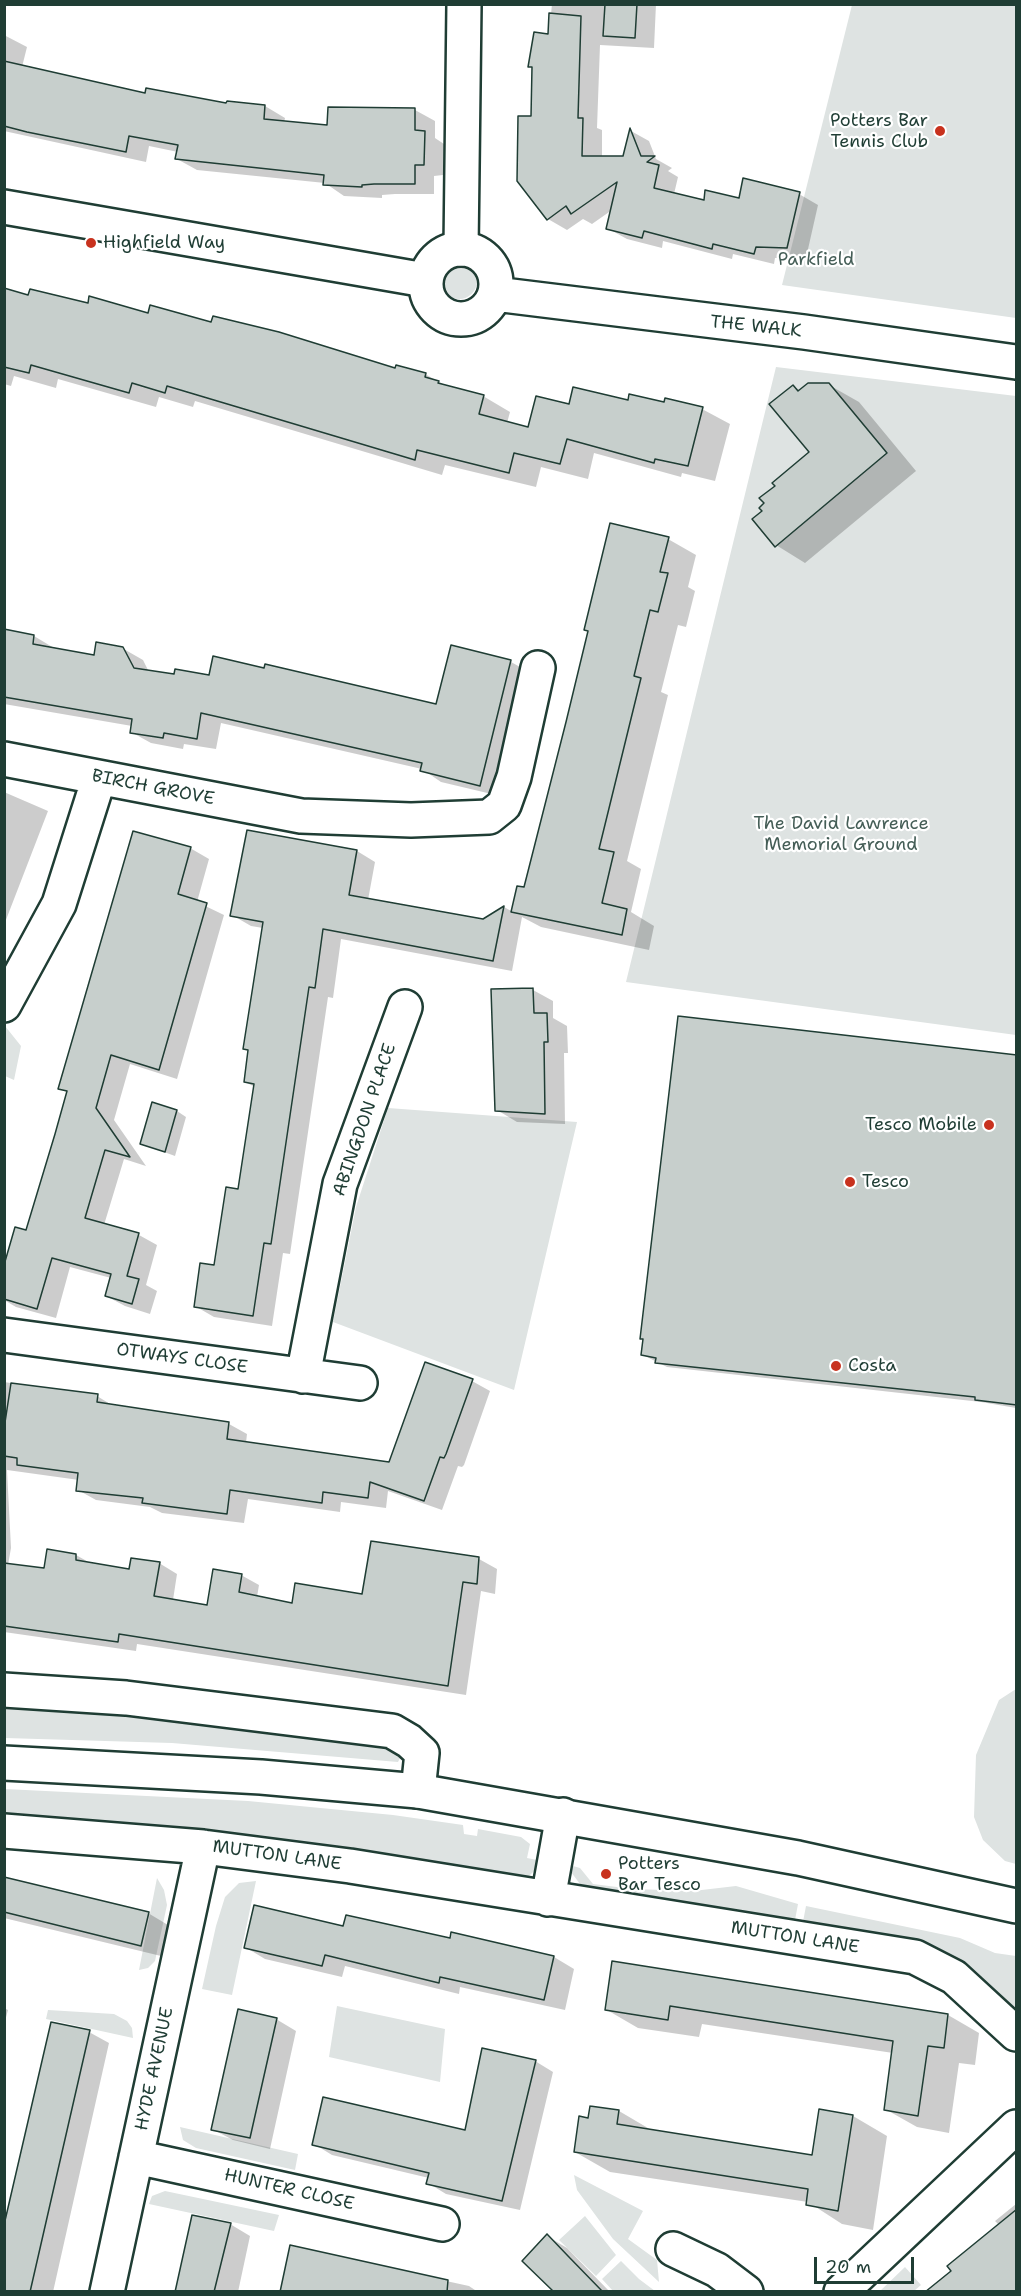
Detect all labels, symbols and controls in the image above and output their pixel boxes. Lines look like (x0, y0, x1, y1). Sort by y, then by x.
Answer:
place label: Potters Bar Tennis Club (830, 110, 928, 152)
marker: Potters Bar Tennis Club (933, 124, 947, 138)
place label: Highfield Way (103, 232, 225, 254)
marker: Highfield Way (84, 236, 98, 250)
park label: Parkfield (778, 249, 854, 271)
street label: THE WALK (709, 311, 803, 343)
street label: BIRCH GROVE (90, 766, 216, 810)
park label: The David Lawrence Memorial Ground (753, 813, 929, 856)
street label: ABINGDON PLACE (329, 1041, 401, 1199)
place label: Tesco Mobile (865, 1114, 977, 1136)
marker: Tesco Mobile (982, 1118, 996, 1132)
place label: Tesco (862, 1171, 909, 1193)
marker: Tesco (843, 1175, 857, 1189)
street label: OTWAYS CLOSE (115, 1339, 249, 1379)
place label: Costa (848, 1355, 896, 1377)
marker: Costa (829, 1359, 843, 1373)
street label: MUTTON LANE (211, 1836, 343, 1876)
place label: Potters Bar Tesco (618, 1853, 701, 1896)
marker: Potters Bar Tesco (599, 1867, 613, 1881)
street label: MUTTON LANE (729, 1917, 861, 1959)
street label: HYDE AVENUE (131, 2005, 179, 2133)
street label: HUNTER CLOSE (222, 2165, 356, 2215)
scale bar (817, 2245, 918, 2283)
text: 20 m (825, 2255, 871, 2279)

